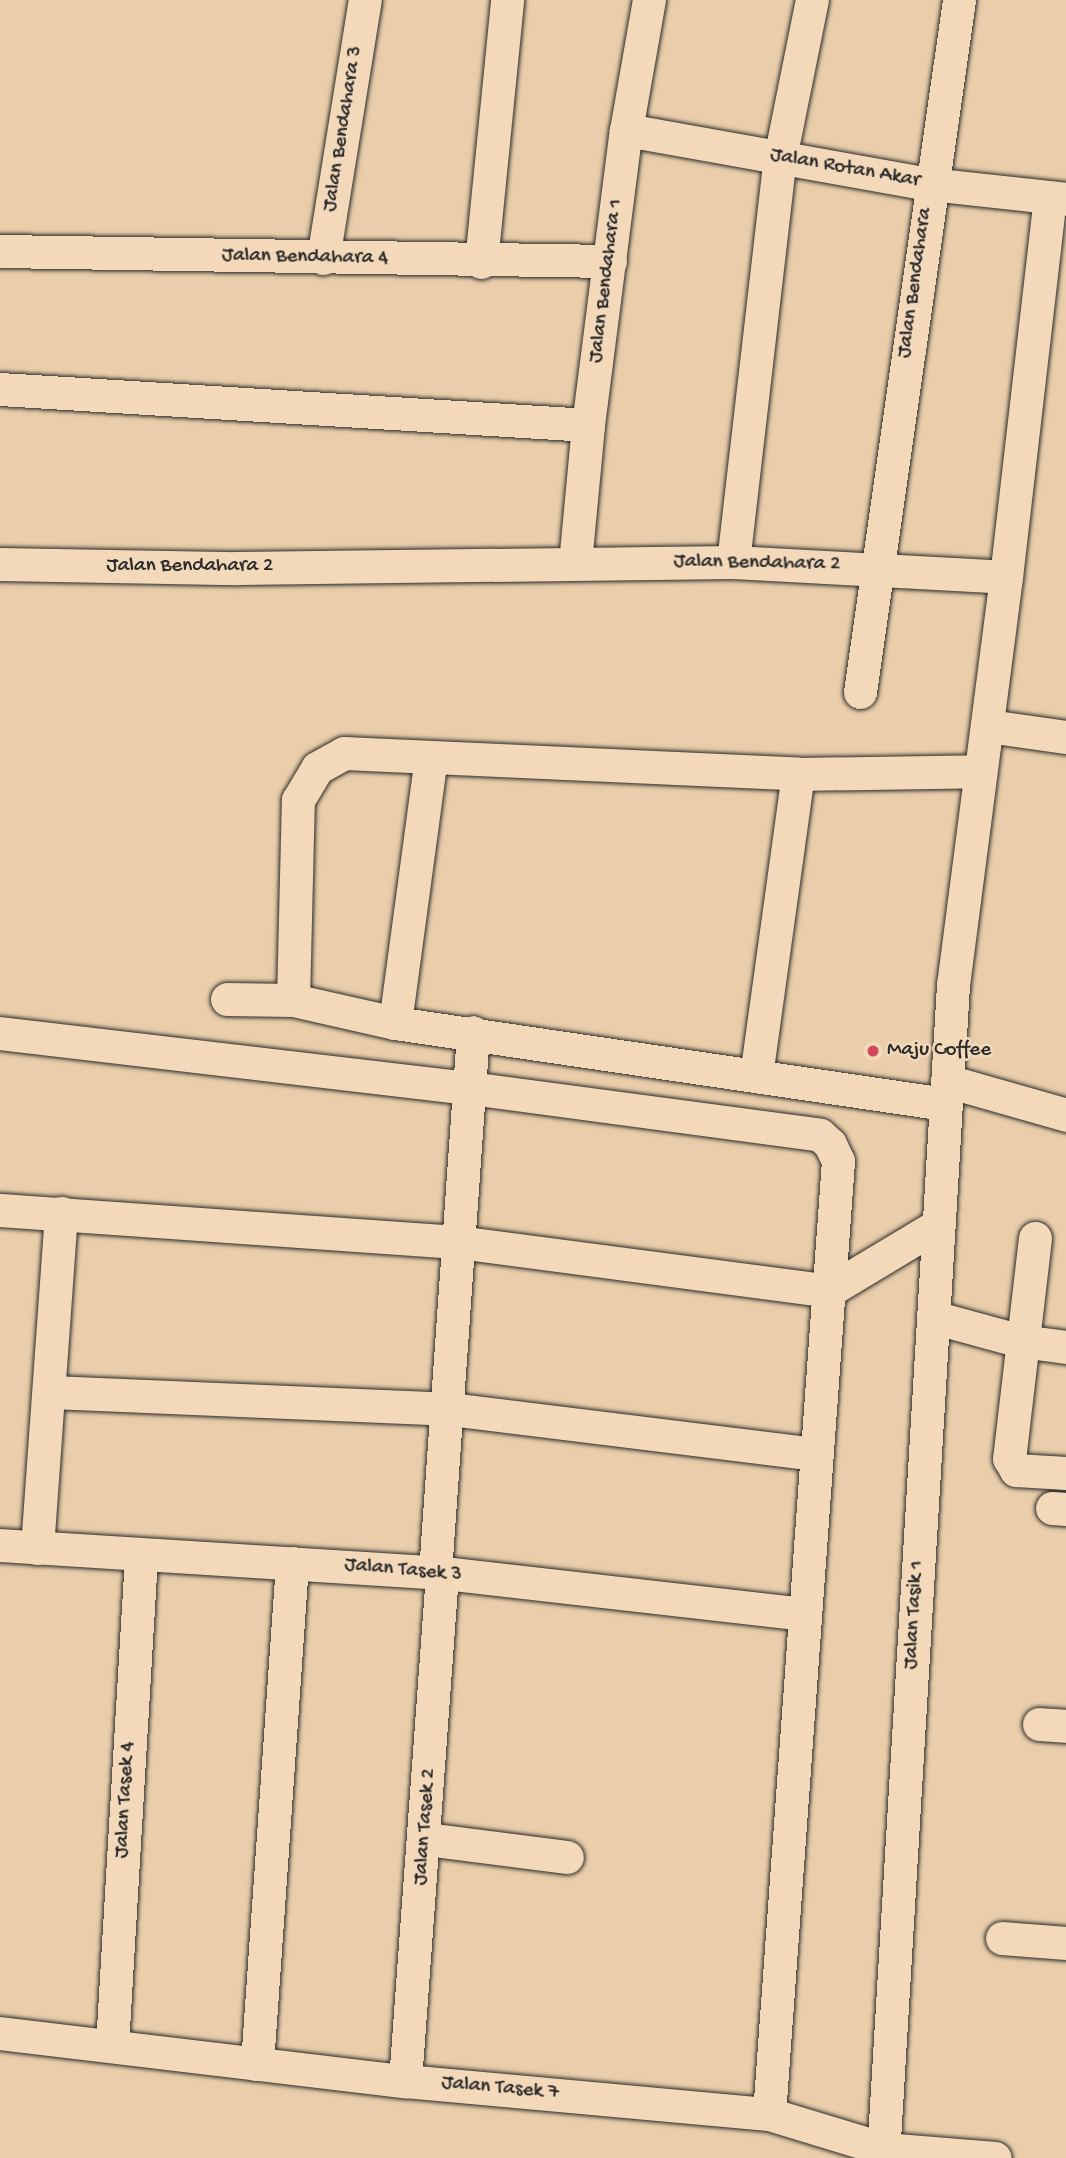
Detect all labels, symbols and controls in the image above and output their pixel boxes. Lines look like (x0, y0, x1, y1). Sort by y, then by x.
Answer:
street label: Jalan Bendahara 3 (318, 44, 370, 214)
street label: Jalan Rotan Akar (768, 143, 922, 195)
street label: Jalan Bendahara 1 (584, 198, 630, 364)
street label: Jalan Bendahara (893, 206, 939, 360)
street label: Jalan Bendahara 4 (222, 244, 388, 272)
street label: Jalan Bendahara 2 (673, 550, 841, 578)
street label: Jalan Bendahara 2 (107, 554, 273, 580)
place label: Maju Coffee (887, 1038, 991, 1064)
marker: Maju Coffee (865, 1043, 881, 1059)
street label: Jalan Tasek 3 (343, 1553, 463, 1589)
street label: Jalan Tasik 1 (900, 1560, 930, 1670)
street label: Jalan Tasek 4 (110, 1741, 142, 1859)
street label: Jalan Tasek 2 (409, 1768, 443, 1886)
street label: Jalan Tasek 7 (440, 2071, 560, 2107)

